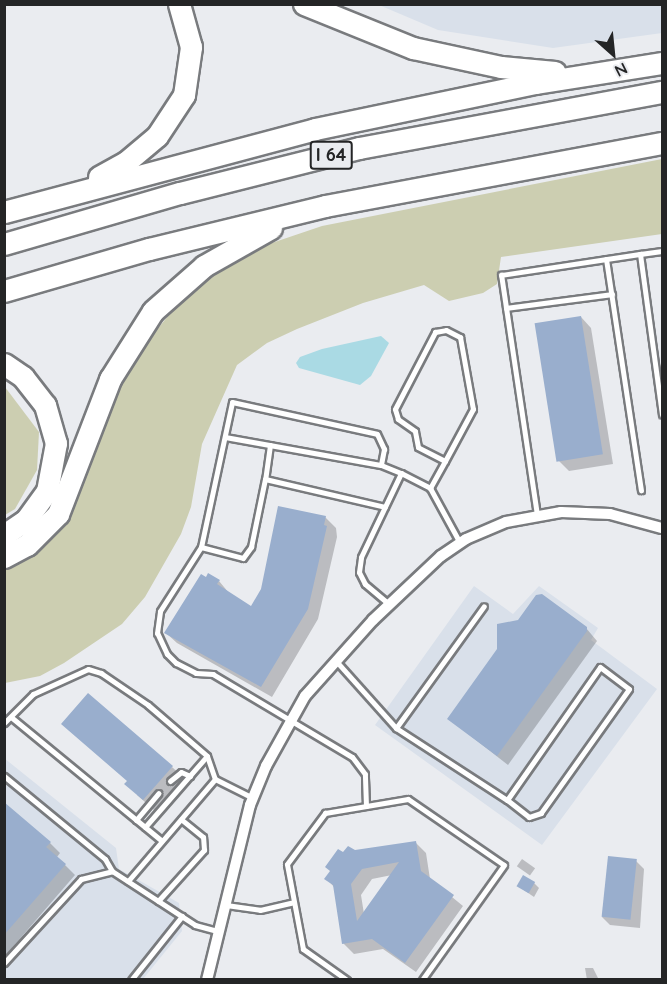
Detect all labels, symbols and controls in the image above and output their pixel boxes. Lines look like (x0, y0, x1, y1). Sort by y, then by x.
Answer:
north arrow (583, 24, 643, 84)
text: N (611, 58, 631, 82)
road number: I 64 (308, 140, 354, 170)

